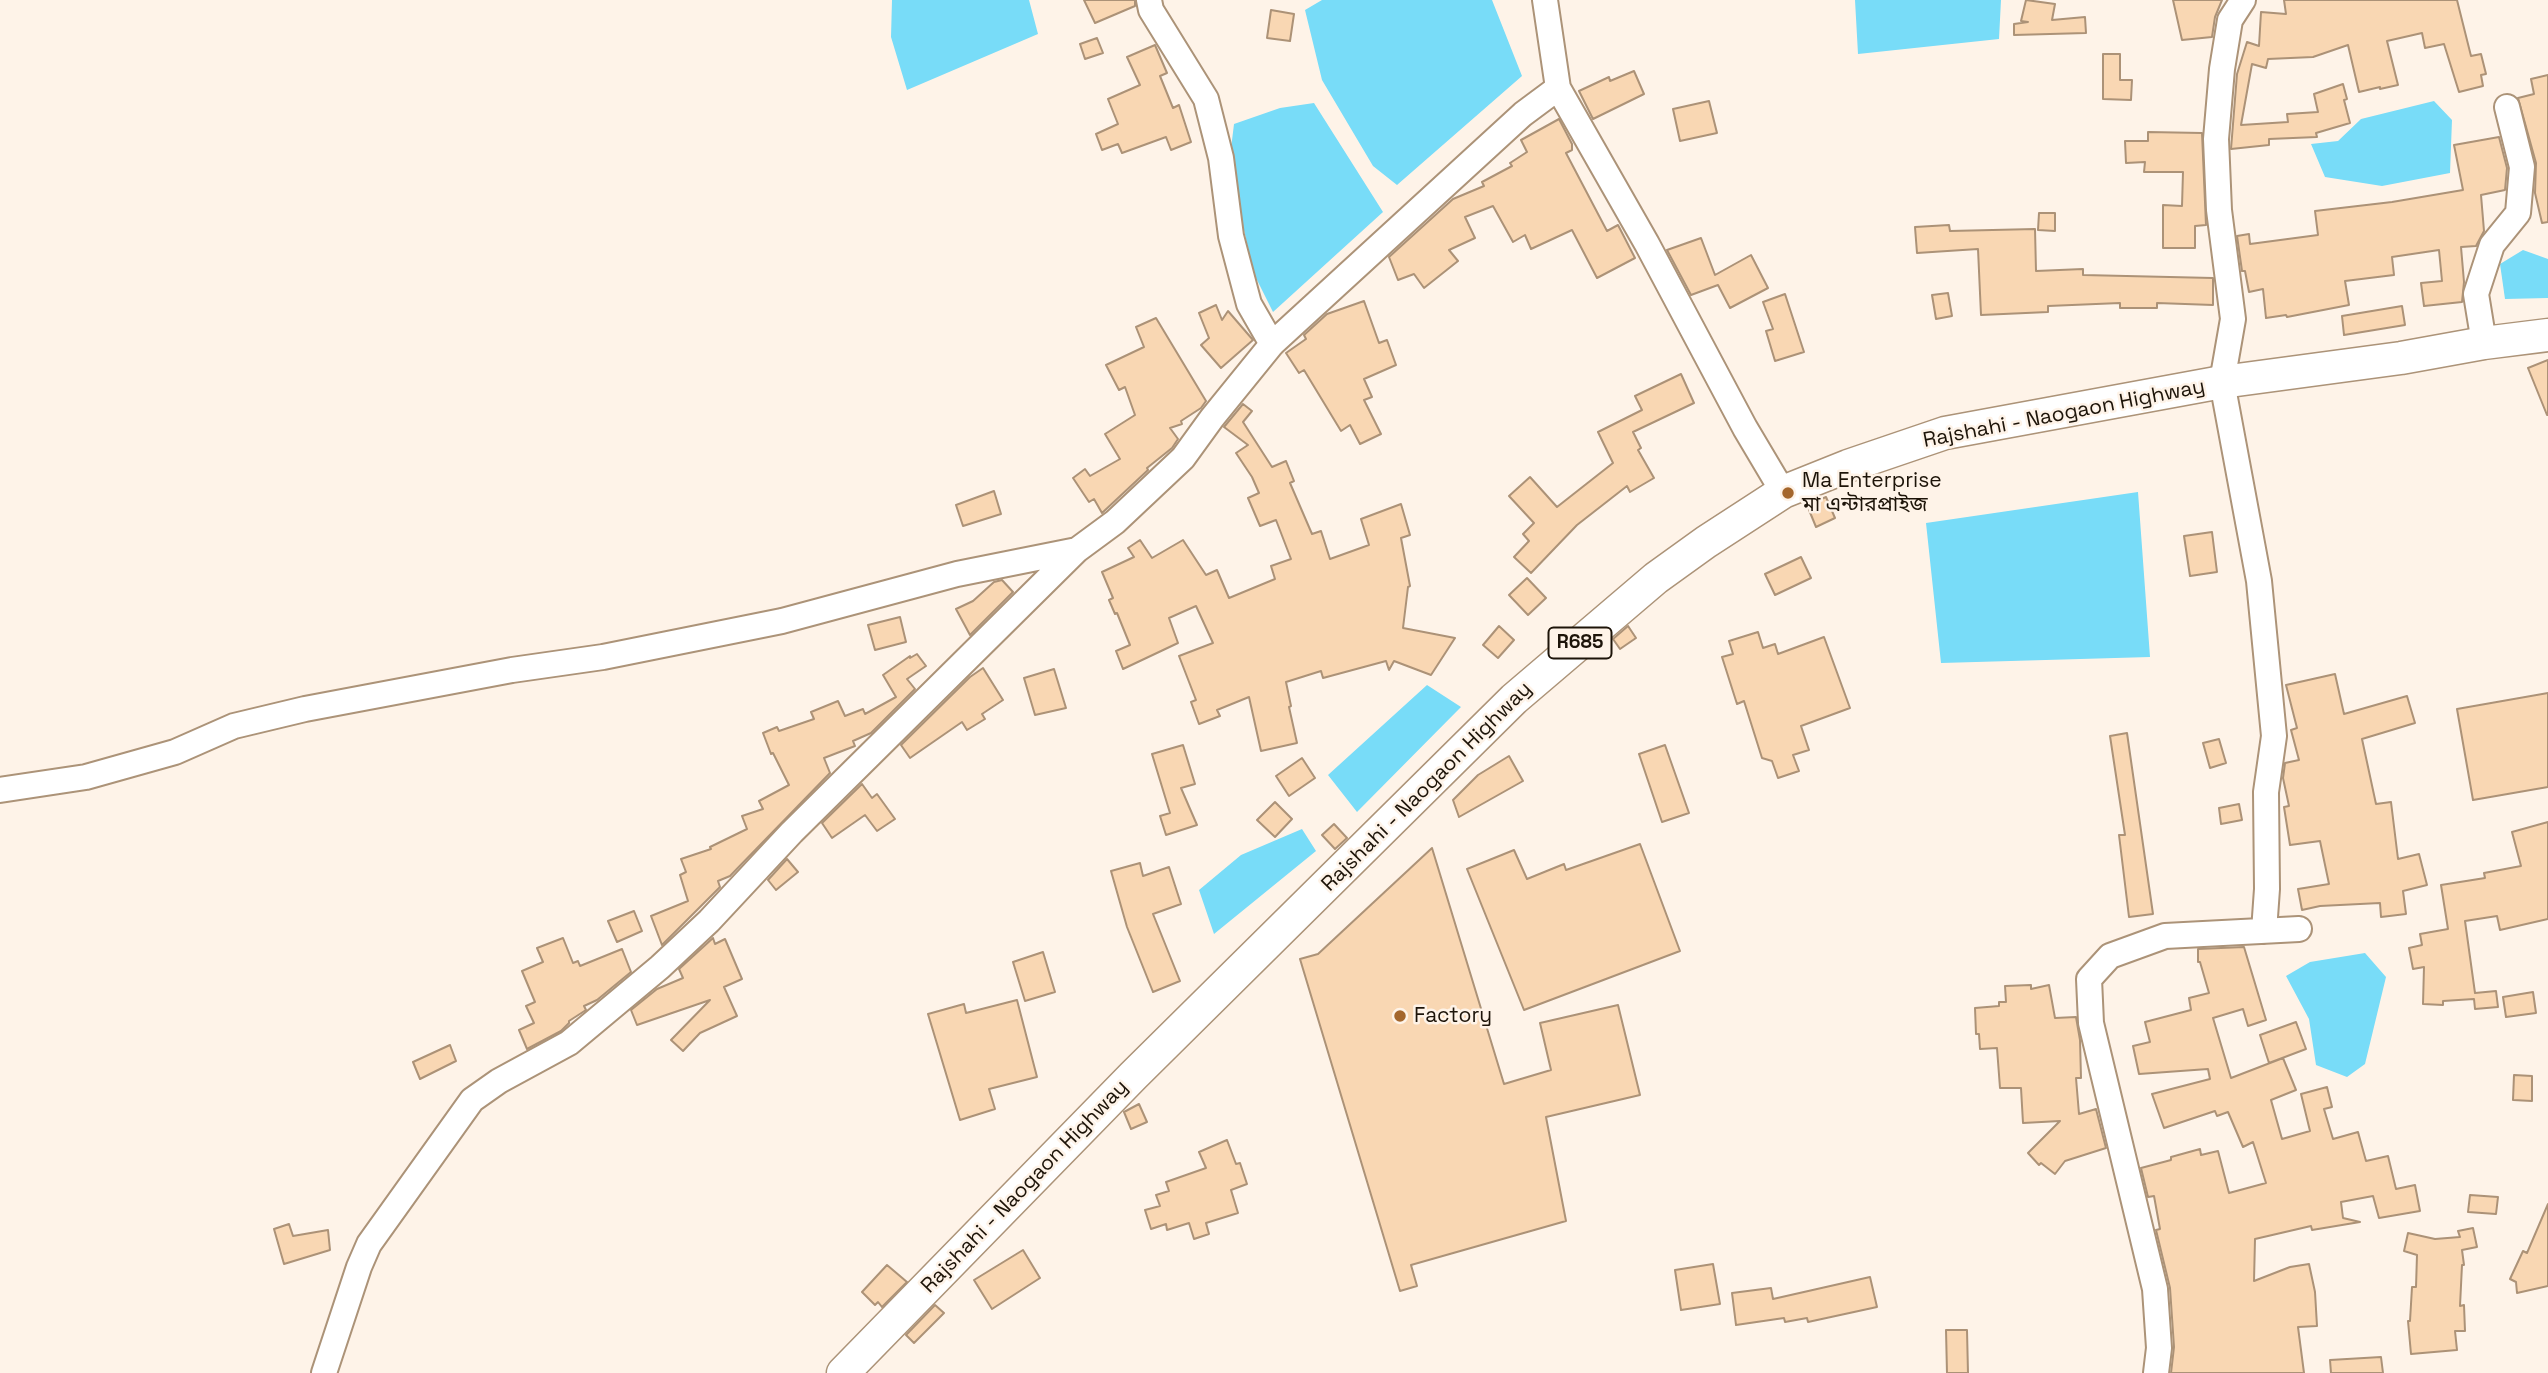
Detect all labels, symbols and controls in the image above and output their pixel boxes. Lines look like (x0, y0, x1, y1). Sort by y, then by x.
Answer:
street label: Rajshahi - Naogaon Highway (1921, 374, 2207, 454)
place label: Ma Enterprise মা এন্টারপ্রাইজ (1802, 468, 1942, 518)
marker: Ma Enterprise মা এন্টারপ্রাইজ (1780, 485, 1796, 501)
road number: R685 (1548, 628, 1612, 658)
street label: Rajshahi - Naogaon Highway (1317, 677, 1537, 897)
place label: Factory (1414, 1003, 1492, 1029)
marker: Factory (1392, 1008, 1408, 1024)
street label: Rajshahi - Naogaon Highway (916, 1075, 1134, 1299)

